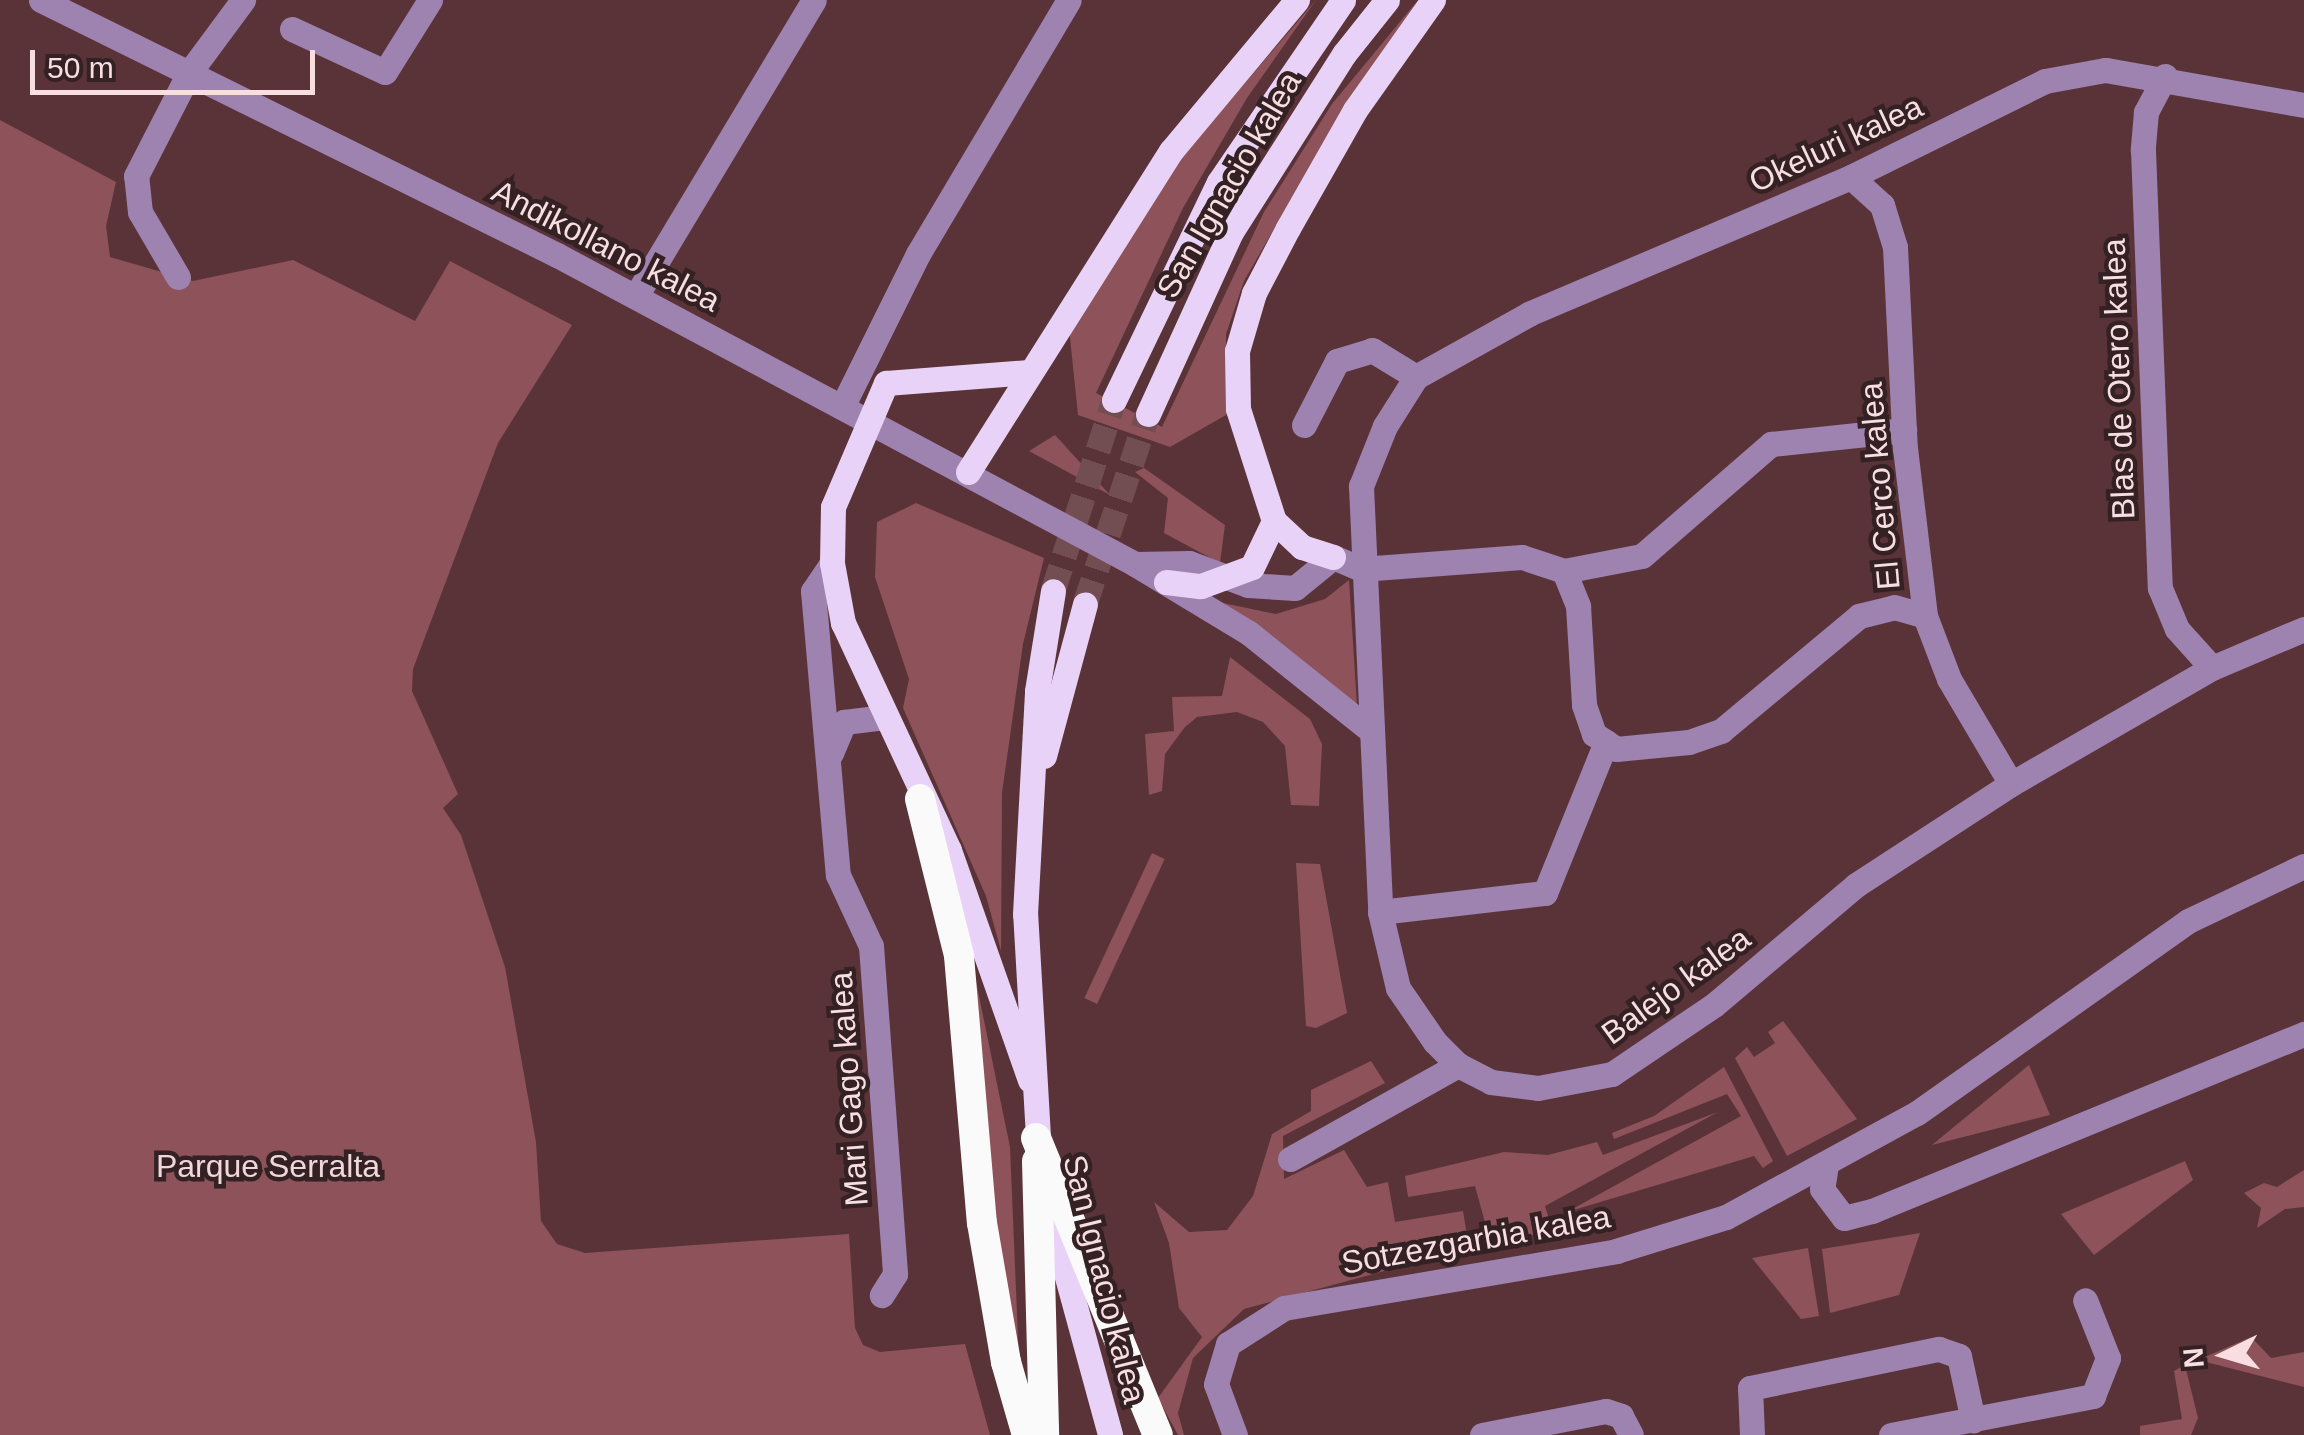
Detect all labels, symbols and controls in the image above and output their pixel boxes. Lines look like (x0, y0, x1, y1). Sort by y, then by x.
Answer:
scale bar (35, 30, 320, 92)
text: 50 m (47, 51, 114, 84)
street label: San Ignacio kalea (1149, 65, 1309, 305)
street label: Okeluri kalea (1743, 87, 1929, 201)
street label: Andikollano kalea (486, 172, 726, 320)
street label: Blas de Otero kalea (2095, 238, 2143, 520)
street label: El Cerco kalea (1852, 381, 1908, 591)
street label: Balejo kalea (1594, 919, 1758, 1053)
street label: Mari Gago kalea (822, 971, 876, 1207)
park label: Parque Serralta (156, 1147, 380, 1185)
street label: San Ignacio kalea (1055, 1151, 1153, 1407)
street label: Sotzezgarbia kalea (1339, 1197, 1613, 1283)
north arrow (2174, 1305, 2274, 1405)
text: N (2177, 1346, 2210, 1369)

